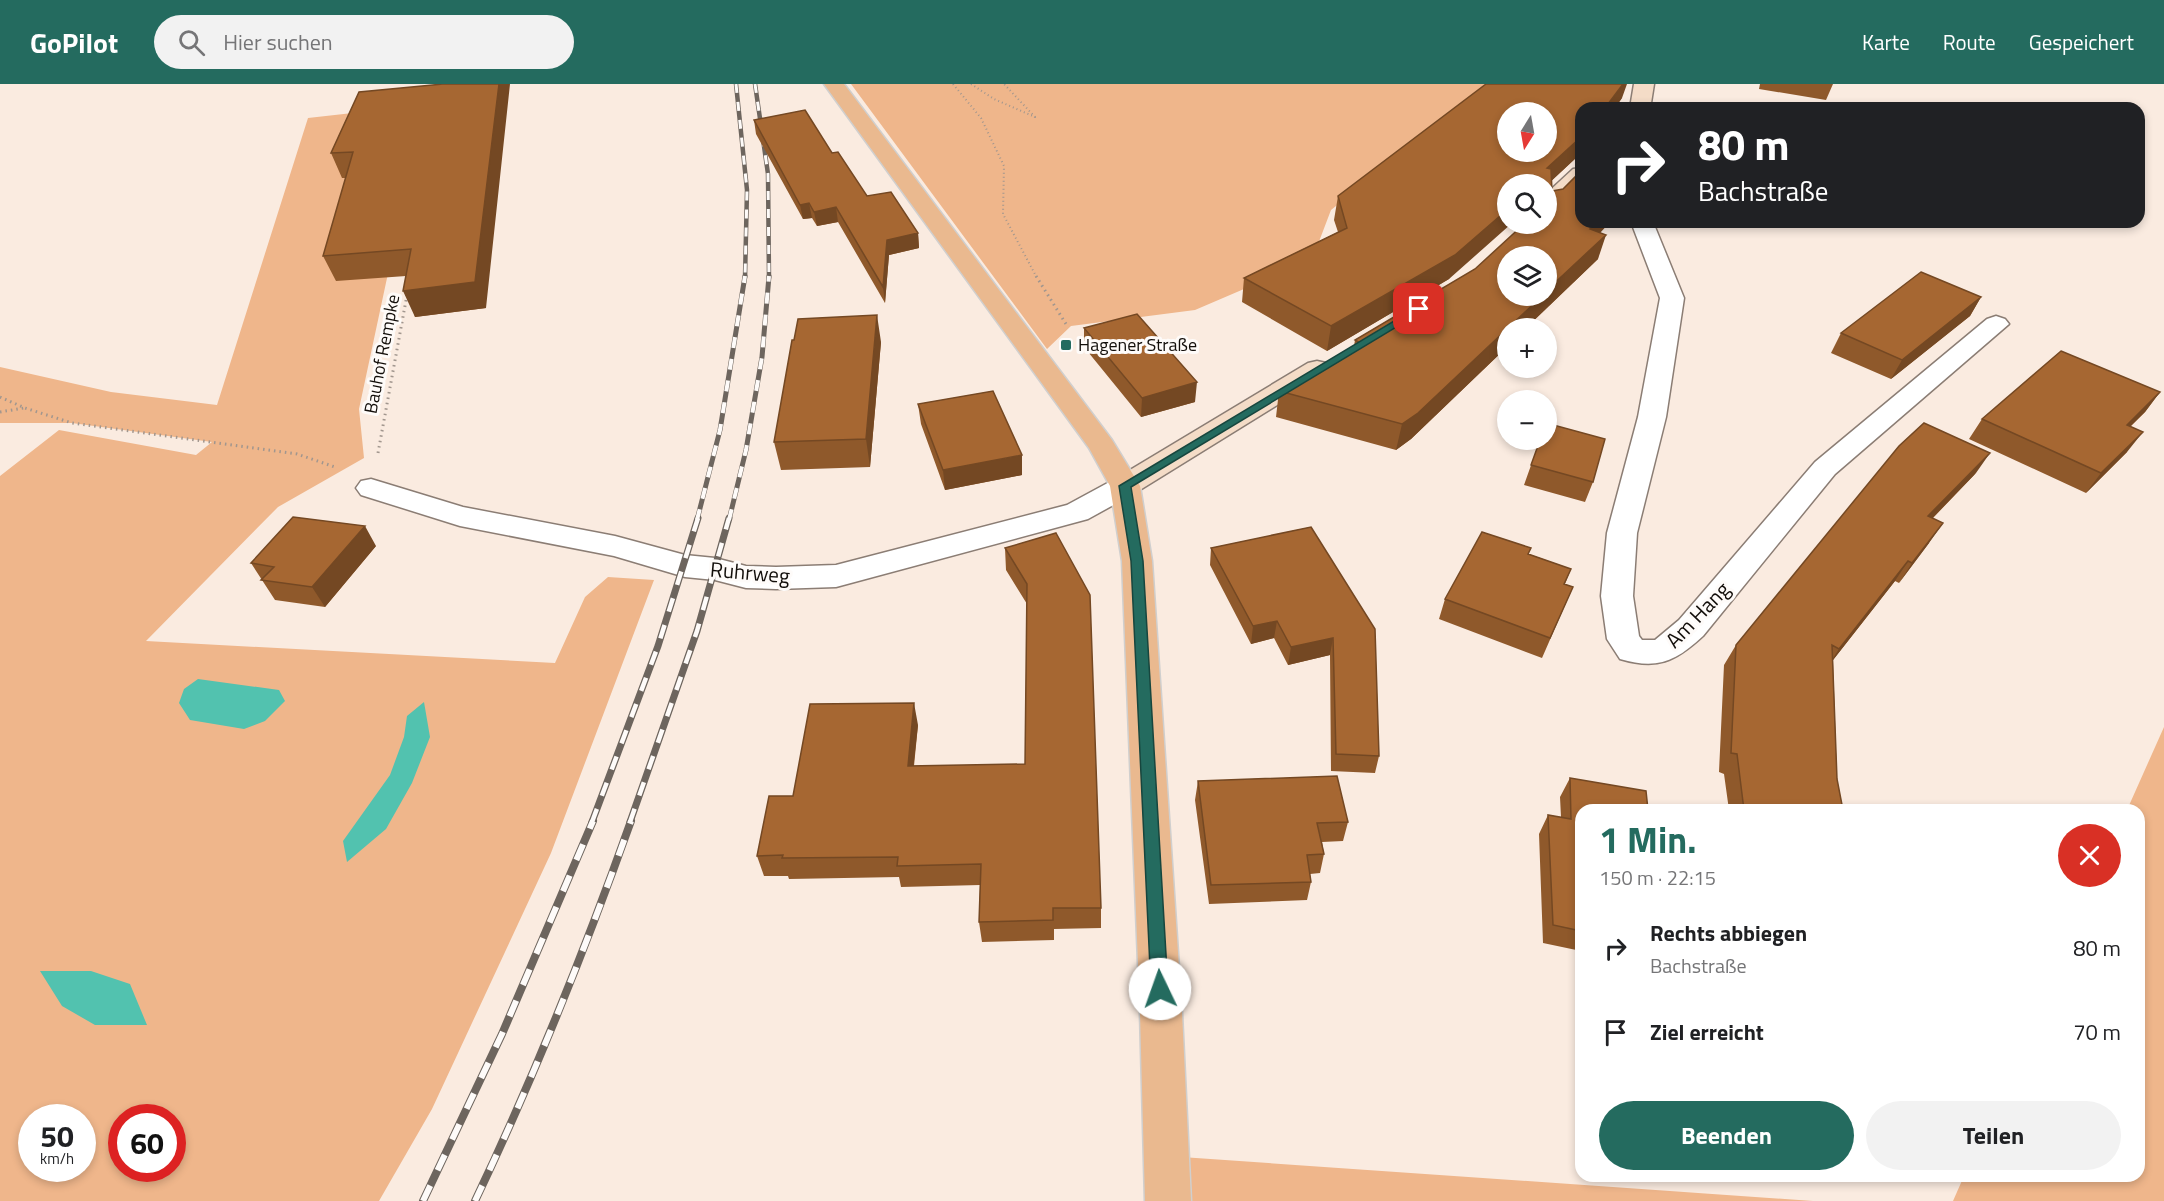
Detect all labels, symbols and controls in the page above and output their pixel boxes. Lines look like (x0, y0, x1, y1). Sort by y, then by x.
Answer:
search box (154, 15, 574, 69)
text: GoPilot (30, 21, 118, 64)
text: Hier suchen (223, 25, 333, 59)
icon: search (175, 26, 208, 59)
text: Karte (1862, 26, 1910, 58)
text: Route (1943, 26, 1996, 58)
text: Gespeichert (2029, 26, 2134, 58)
north arrow (1497, 102, 1557, 162)
map controls (1497, 102, 1557, 450)
text: 80 m (1698, 112, 1790, 176)
icon: right (1599, 126, 1677, 204)
text: Bachstraße (1698, 170, 1828, 211)
button: search (1497, 174, 1557, 234)
button: layers (1497, 246, 1557, 306)
pin (1393, 283, 1444, 334)
street label: Bauhof Rempke (357, 292, 406, 416)
icon: arrive (1402, 292, 1435, 325)
button: + (1497, 318, 1557, 378)
place label: Hagener Straße (1078, 331, 1197, 358)
marker: Hagener Straße (1059, 338, 1073, 352)
button: − (1497, 390, 1557, 450)
street label: Ruhrweg (709, 553, 791, 591)
street label: Am Hang (1657, 574, 1737, 655)
text: 1 Min. (1599, 812, 1696, 867)
button: close (2058, 824, 2121, 887)
text: 150 m · 22:15 (1599, 862, 1716, 893)
text: Rechts abbiegen (1650, 916, 1807, 950)
text: 80 m (2073, 931, 2121, 965)
icon: right (1599, 932, 1632, 965)
text: Bachstraße (1650, 950, 1747, 981)
position arrow (1128, 957, 1192, 1021)
text: Ziel erreicht (1650, 1015, 1764, 1049)
text: 70 m (2073, 1015, 2121, 1049)
icon: arrive (1599, 1016, 1632, 1049)
button: Beenden (1599, 1101, 1854, 1170)
button: Teilen (1866, 1101, 2121, 1170)
speed limit sign: 60 (108, 1104, 186, 1182)
text: 50 (40, 1113, 74, 1159)
text: km/h (40, 1147, 74, 1170)

